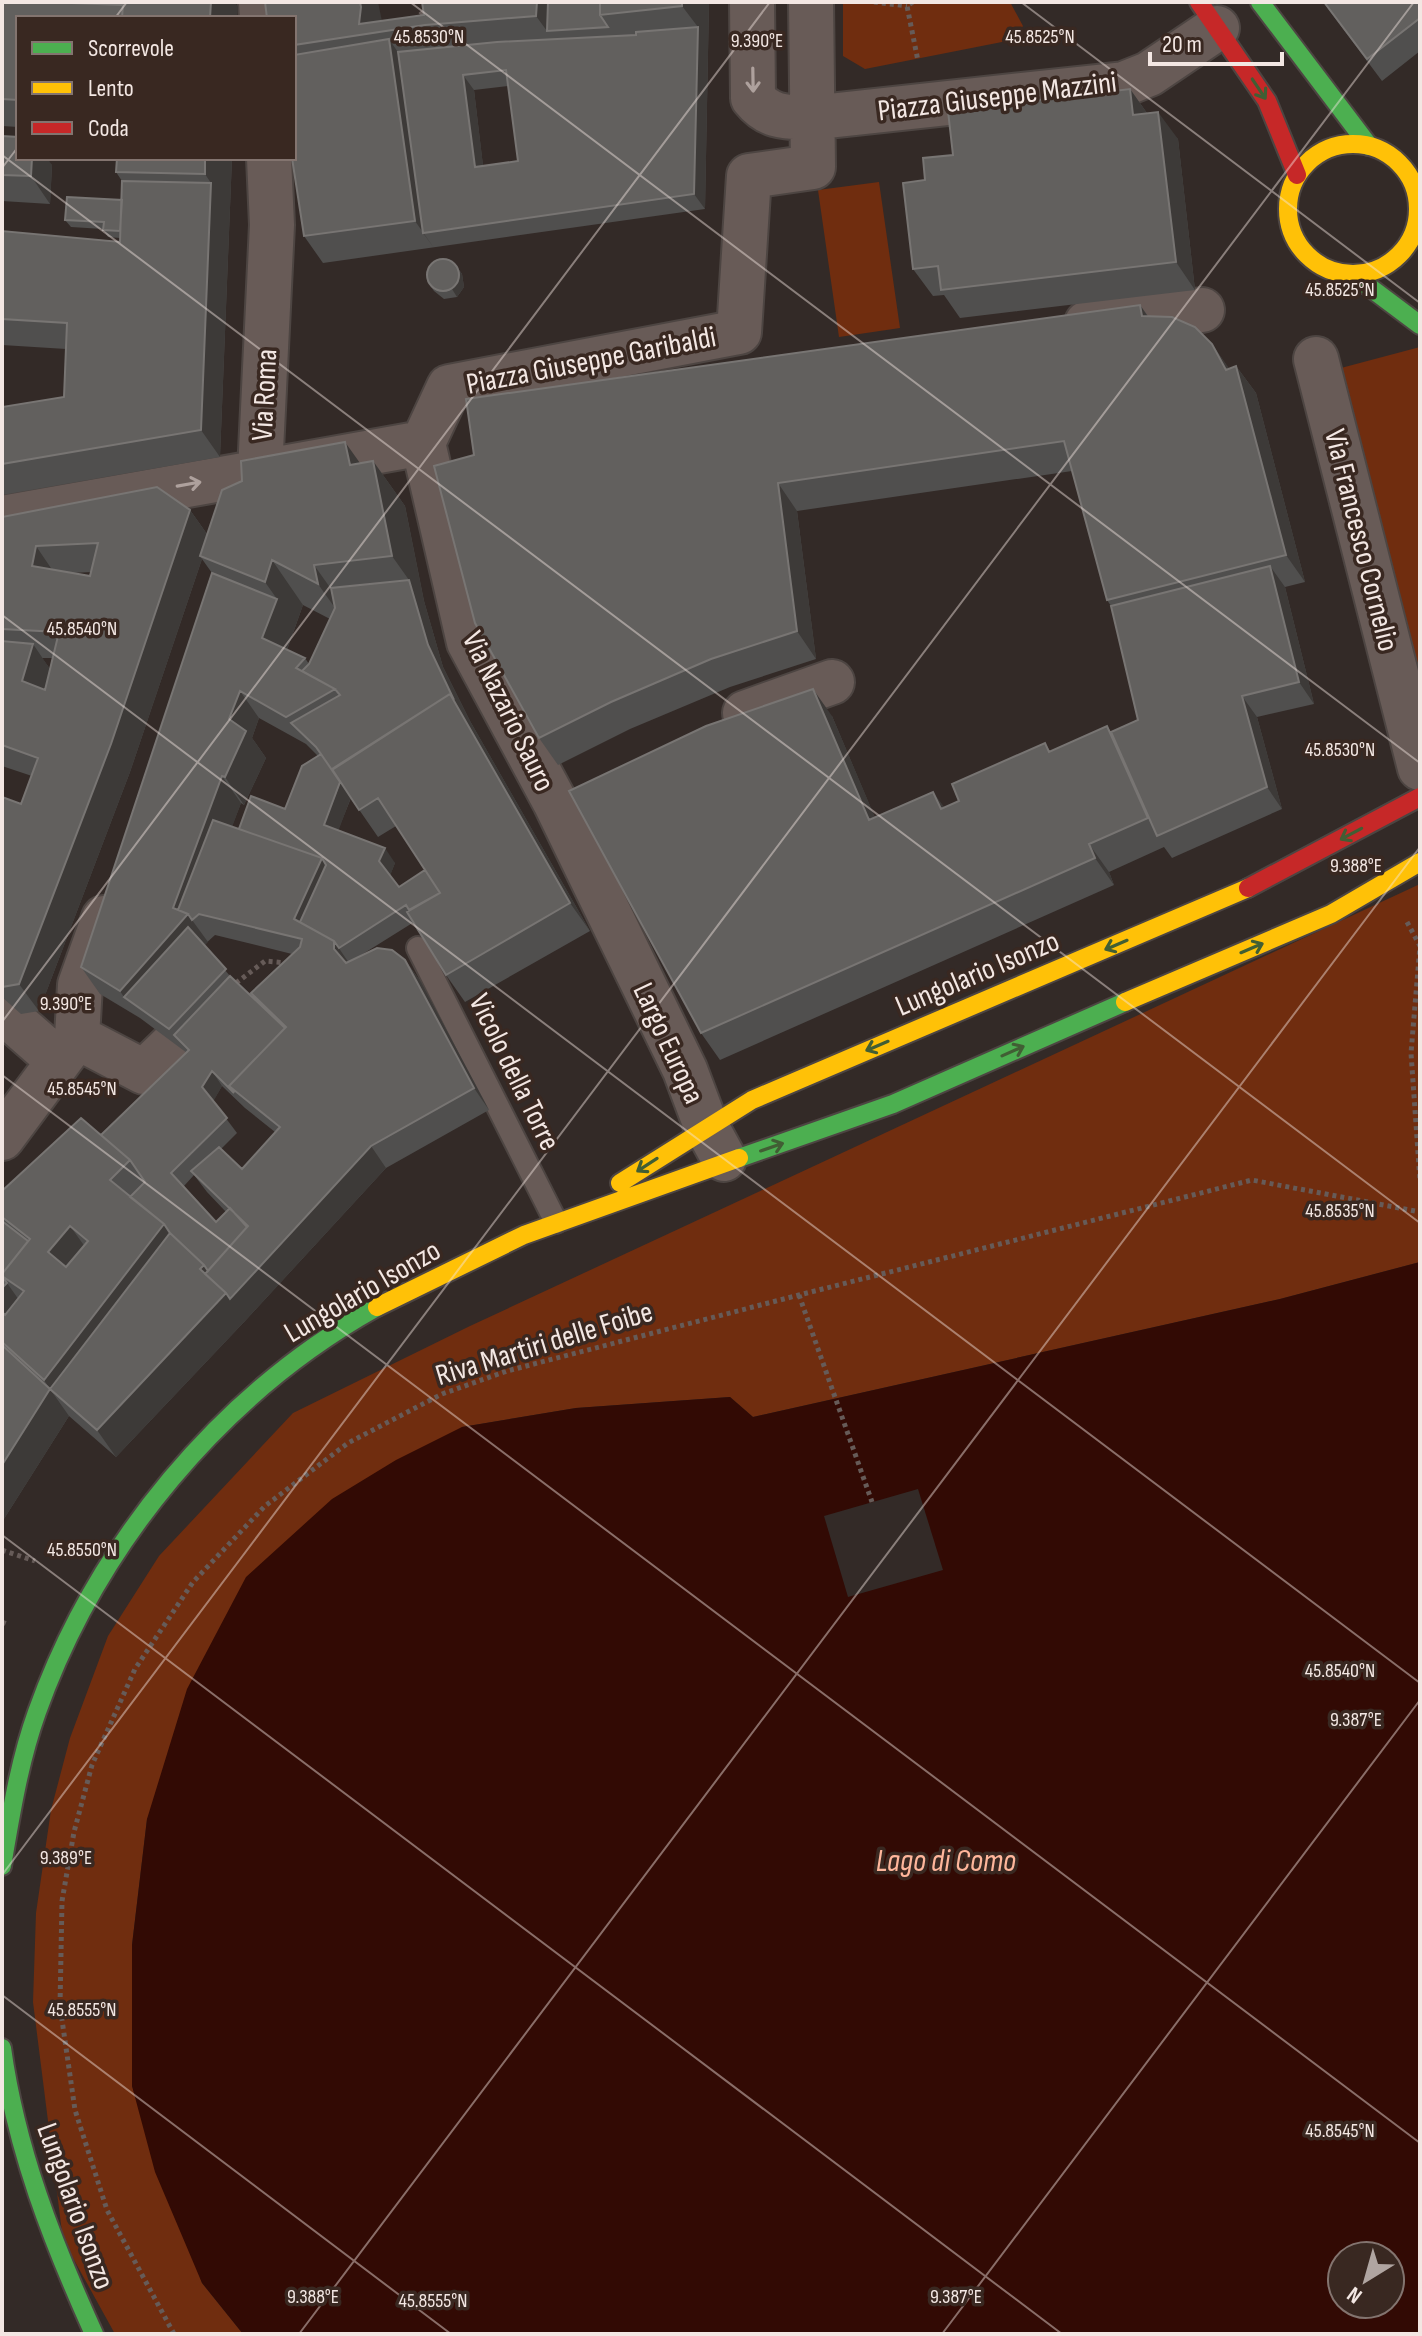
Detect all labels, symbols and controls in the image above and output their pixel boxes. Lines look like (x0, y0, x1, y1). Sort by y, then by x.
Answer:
legend (16, 16, 296, 160)
scale bar (1150, 16, 1282, 66)
text: 45.8530°N (394, 25, 464, 49)
text: 45.8525°N (1005, 25, 1075, 49)
text: 9.390°E (731, 29, 783, 53)
text: 20 m (1162, 30, 1202, 59)
text: Scorrevole (88, 34, 174, 63)
street label: Piazza Giuseppe Mazzini (876, 64, 1119, 129)
one-way arrow (745, 66, 761, 93)
text: Lento (88, 74, 134, 103)
one-way arrow (1251, 78, 1267, 100)
text: Coda (88, 114, 129, 143)
text: 45.8525°N (1305, 278, 1375, 302)
street label: Piazza Giuseppe Garibaldi (463, 319, 719, 403)
street label: Via Roma (245, 348, 285, 442)
street label: Via Francesco Cornelio (1316, 425, 1406, 655)
one-way arrow (176, 475, 201, 490)
text: 45.8540°N (47, 617, 117, 641)
street label: Via Nazario Sauro (454, 626, 562, 797)
text: 45.8530°N (1305, 738, 1375, 762)
one-way arrow (1340, 827, 1364, 843)
text: 9.388°E (1330, 854, 1382, 878)
street label: Lungolario Isonzo (890, 923, 1065, 1025)
one-way arrow (1104, 938, 1129, 953)
one-way arrow (1240, 940, 1264, 955)
street label: Largo Europa (625, 977, 712, 1109)
street label: Vicolo della Torre (461, 988, 567, 1157)
text: 9.390°E (40, 992, 92, 1016)
one-way arrow (865, 1040, 890, 1055)
one-way arrow (1001, 1042, 1025, 1057)
text: 45.8545°N (47, 1077, 117, 1101)
one-way arrow (759, 1138, 784, 1153)
one-way arrow (636, 1157, 658, 1174)
text: 45.8535°N (1305, 1199, 1375, 1223)
street label: Lungolario Isonzo (278, 1233, 447, 1351)
street label: Riva Martiri delle Foibe (431, 1294, 657, 1394)
text: 45.8550°N (47, 1538, 117, 1562)
text: 45.8540°N (1305, 1659, 1375, 1683)
text: 9.387°E (1330, 1708, 1382, 1732)
water label: Lago di Como (876, 1842, 1016, 1881)
text: 9.389°E (40, 1846, 92, 1870)
text: 45.8555°N (47, 1998, 117, 2022)
street label: Lungolario Isonzo (28, 2118, 122, 2294)
text: 45.8545°N (1305, 2119, 1375, 2143)
north arrow (1326, 2240, 1406, 2320)
text: N (1342, 2280, 1368, 2309)
text: 9.388°E (287, 2285, 339, 2309)
text: 9.387°E (930, 2285, 982, 2309)
text: 45.8555°N (398, 2289, 468, 2313)

